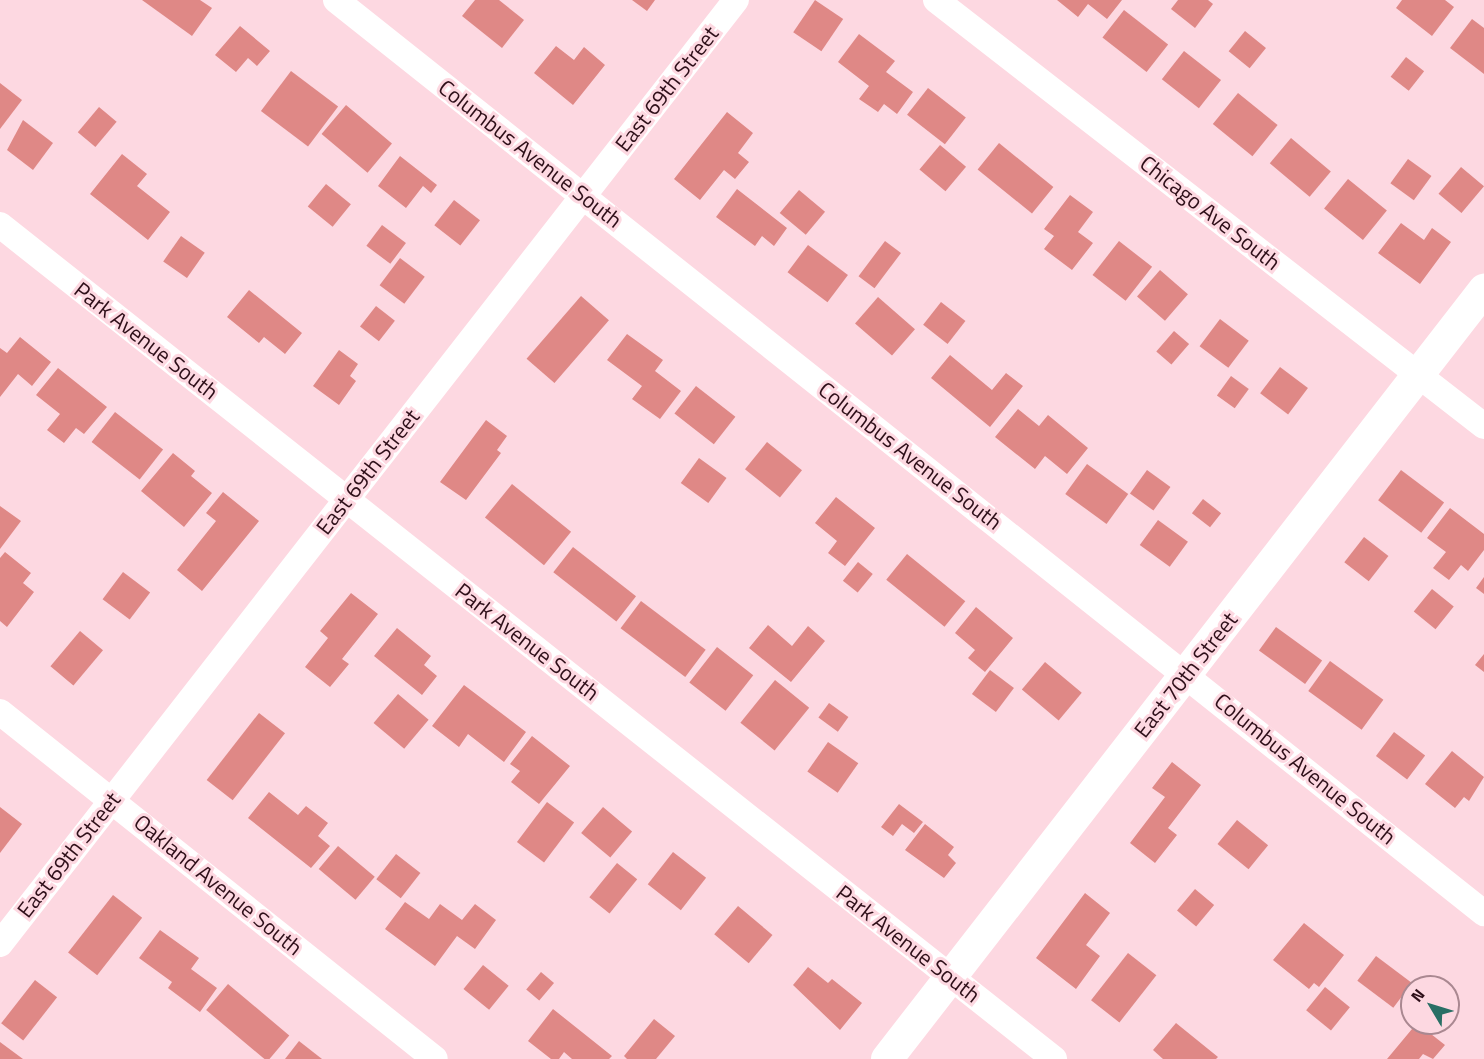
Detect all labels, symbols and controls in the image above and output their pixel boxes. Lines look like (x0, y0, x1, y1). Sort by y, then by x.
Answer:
street label: East 69th Street (610, 21, 724, 157)
street label: Columbus Avenue South (433, 74, 627, 234)
street label: Chicago Ave South (1135, 150, 1285, 276)
street label: Park Avenue South (69, 277, 223, 405)
street label: Columbus Avenue South (813, 376, 1007, 536)
street label: East 69th Street (311, 404, 425, 540)
street label: Park Avenue South (450, 578, 604, 706)
street label: East 70th Street (1129, 607, 1243, 743)
street label: Columbus Avenue South (1209, 688, 1401, 850)
street label: East 69th Street (12, 787, 126, 923)
street label: Oakland Avenue South (129, 809, 307, 961)
street label: Park Avenue South (831, 880, 985, 1008)
north arrow (1400, 975, 1460, 1035)
text: N (1405, 983, 1430, 1007)

